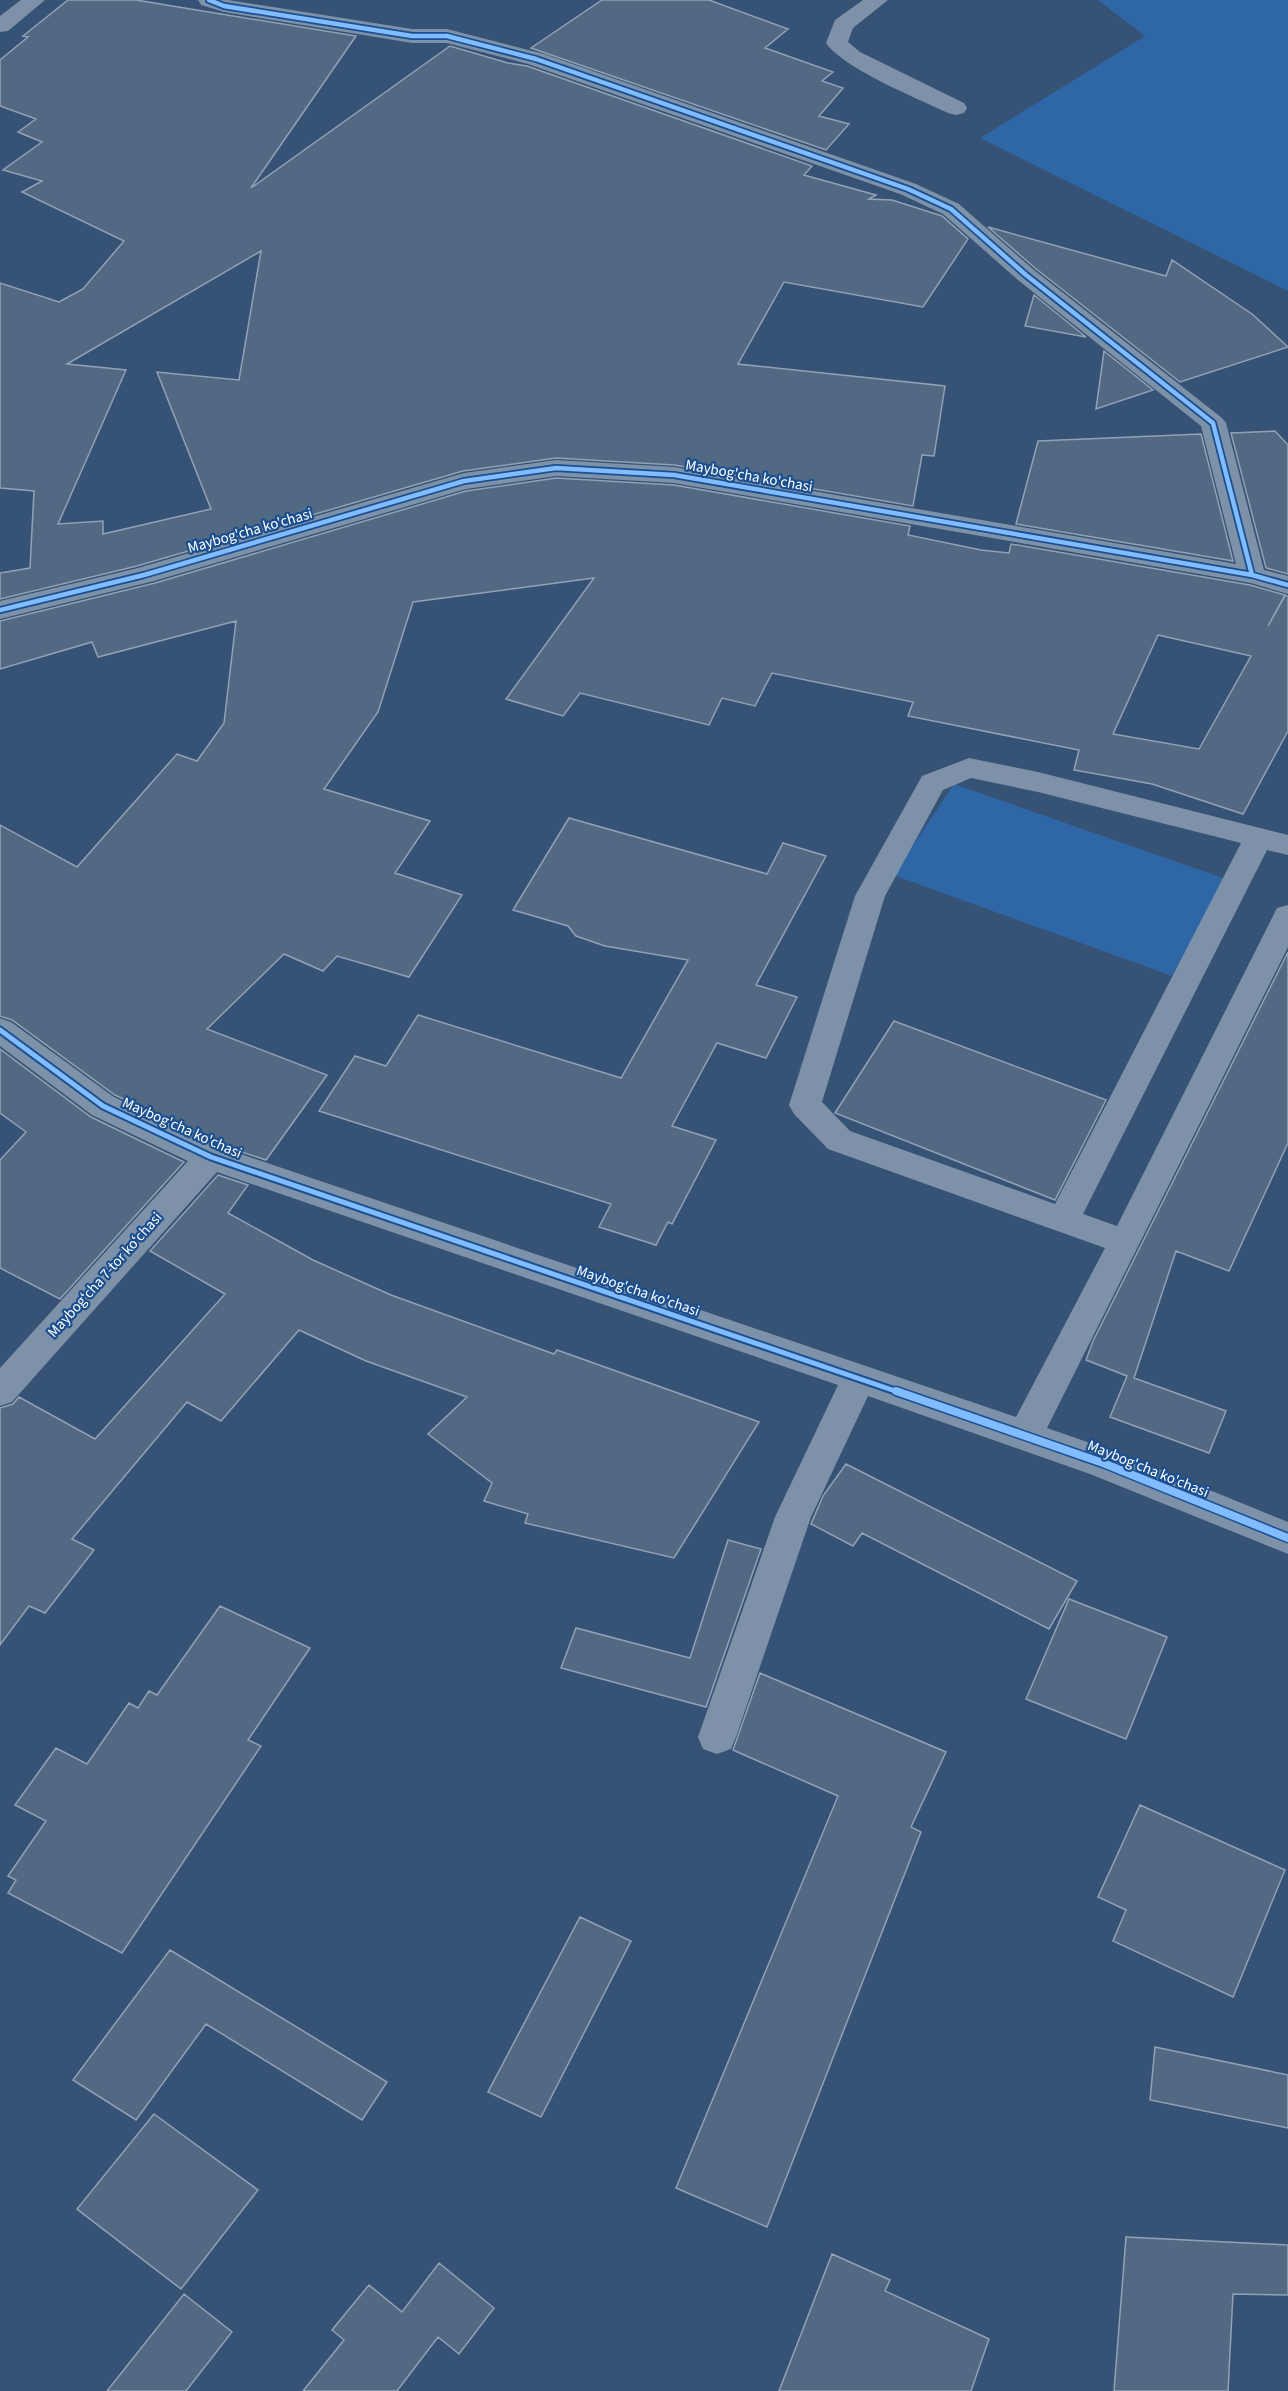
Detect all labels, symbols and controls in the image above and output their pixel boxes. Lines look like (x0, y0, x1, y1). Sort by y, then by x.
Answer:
street label: Maybog'cha ko'chasi (684, 454, 814, 498)
street label: Maybog'cha ko'chasi (185, 503, 315, 559)
street label: Maybog'cha ko'chasi (119, 1092, 245, 1164)
street label: Maybogʻcha 7-tor koʻchasi (43, 1208, 167, 1342)
street label: Maybog'cha ko'chasi (574, 1260, 702, 1322)
street label: Maybog'cha ko'chasi (1084, 1435, 1212, 1503)

